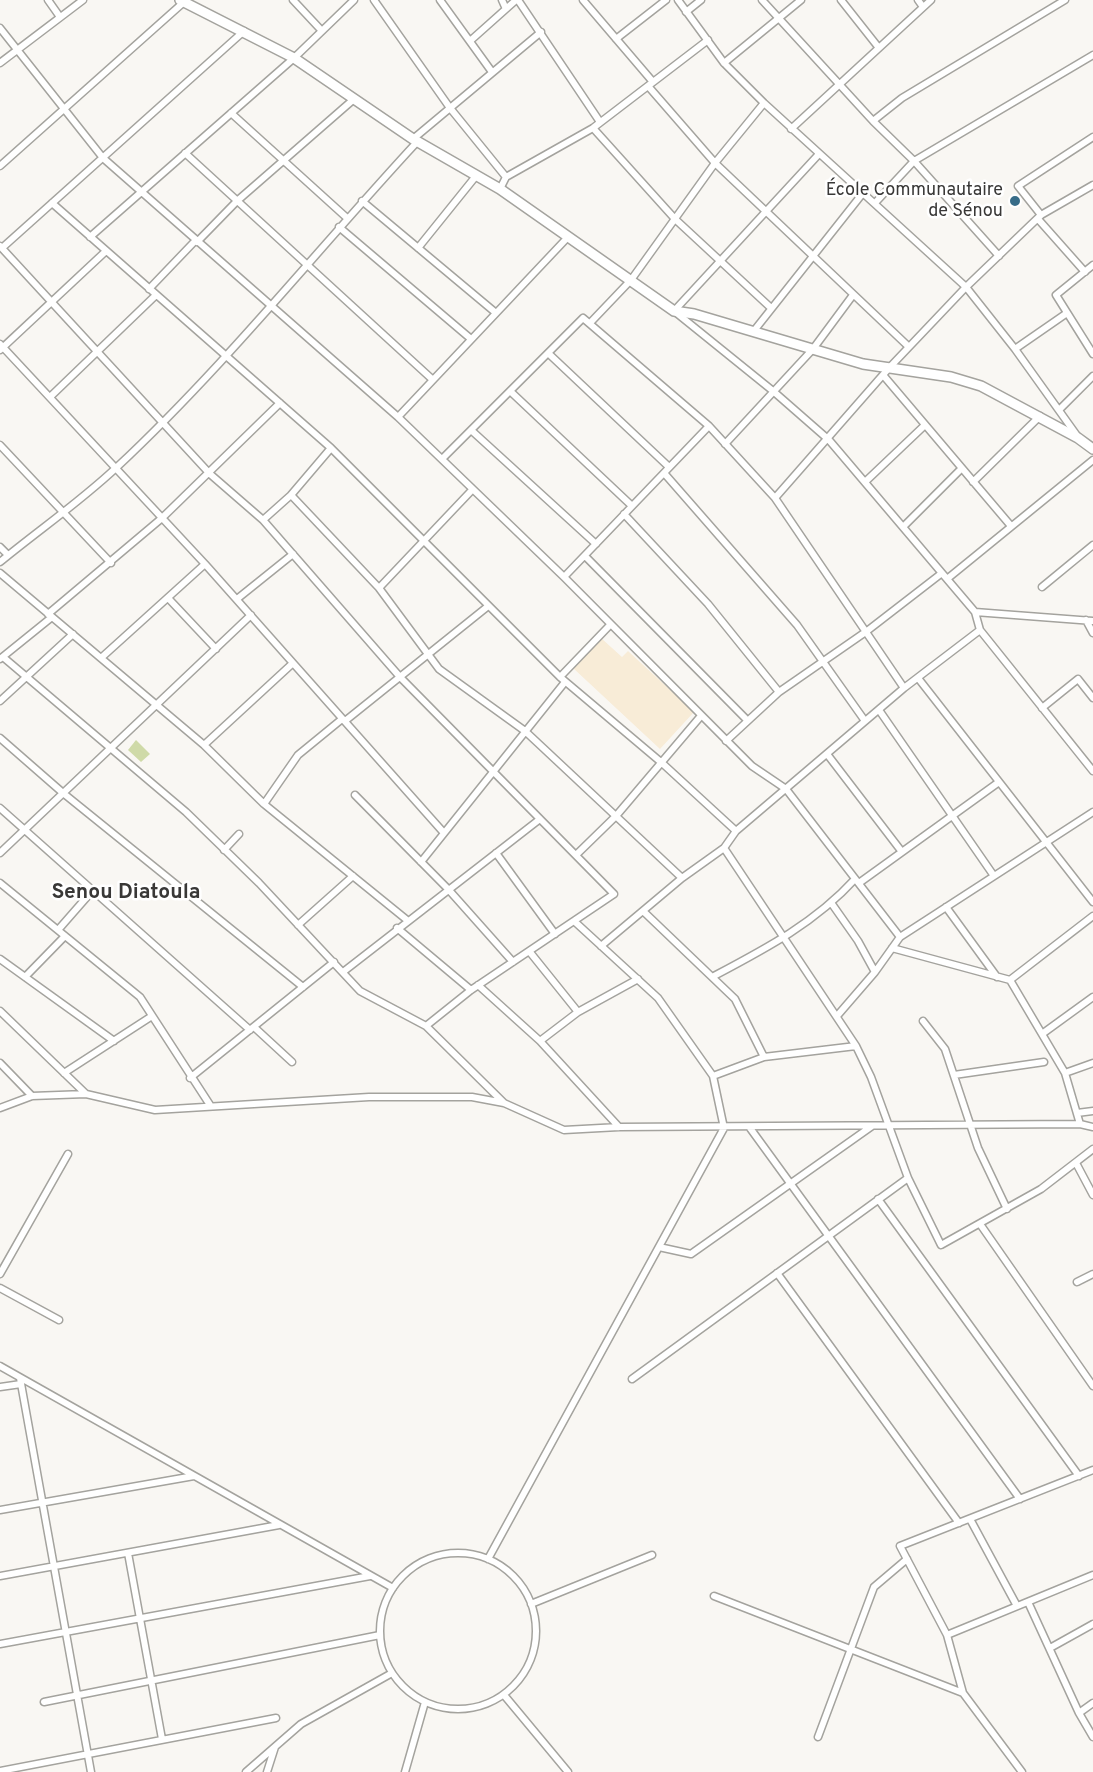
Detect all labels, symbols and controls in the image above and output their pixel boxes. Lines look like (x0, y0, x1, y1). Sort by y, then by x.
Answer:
place label: École Communautaire de Sénou (826, 180, 1003, 222)
marker: École Communautaire de Sénou (1008, 194, 1022, 208)
district label: Senou Diatoula (52, 881, 200, 907)

